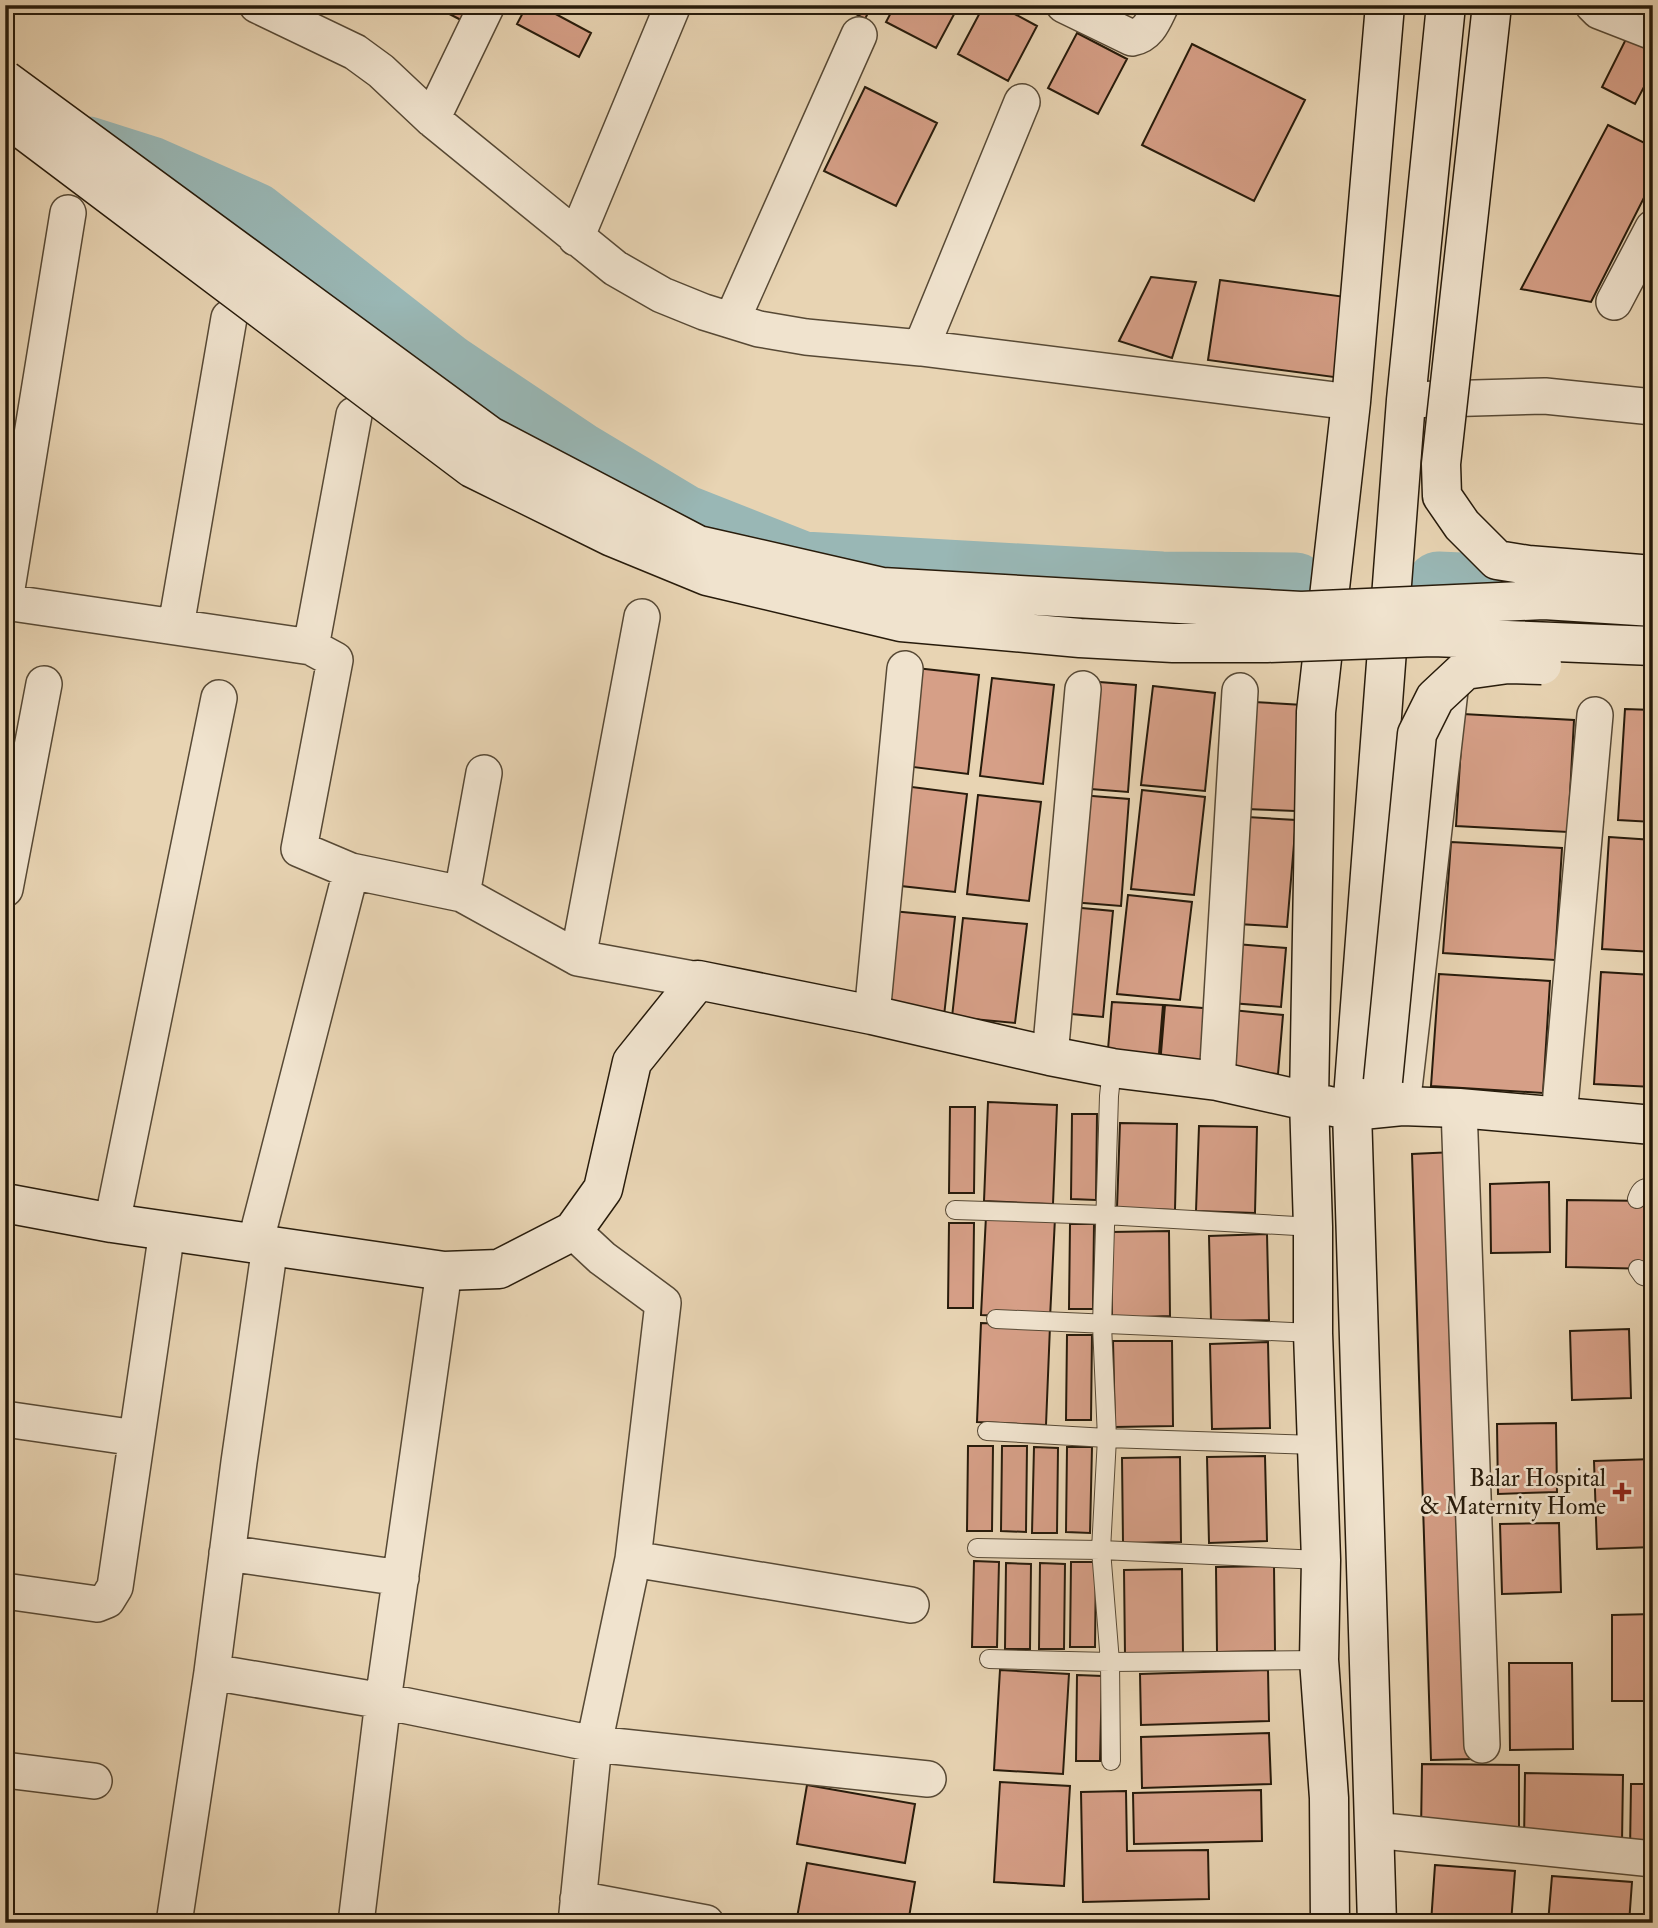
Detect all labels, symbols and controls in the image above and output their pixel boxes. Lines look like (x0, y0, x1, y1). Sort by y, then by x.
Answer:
place label: Balar Hospital & Maternity Home (1420, 1463, 1606, 1522)
marker: Balar Hospital & Maternity Home (1612, 1482, 1632, 1502)

